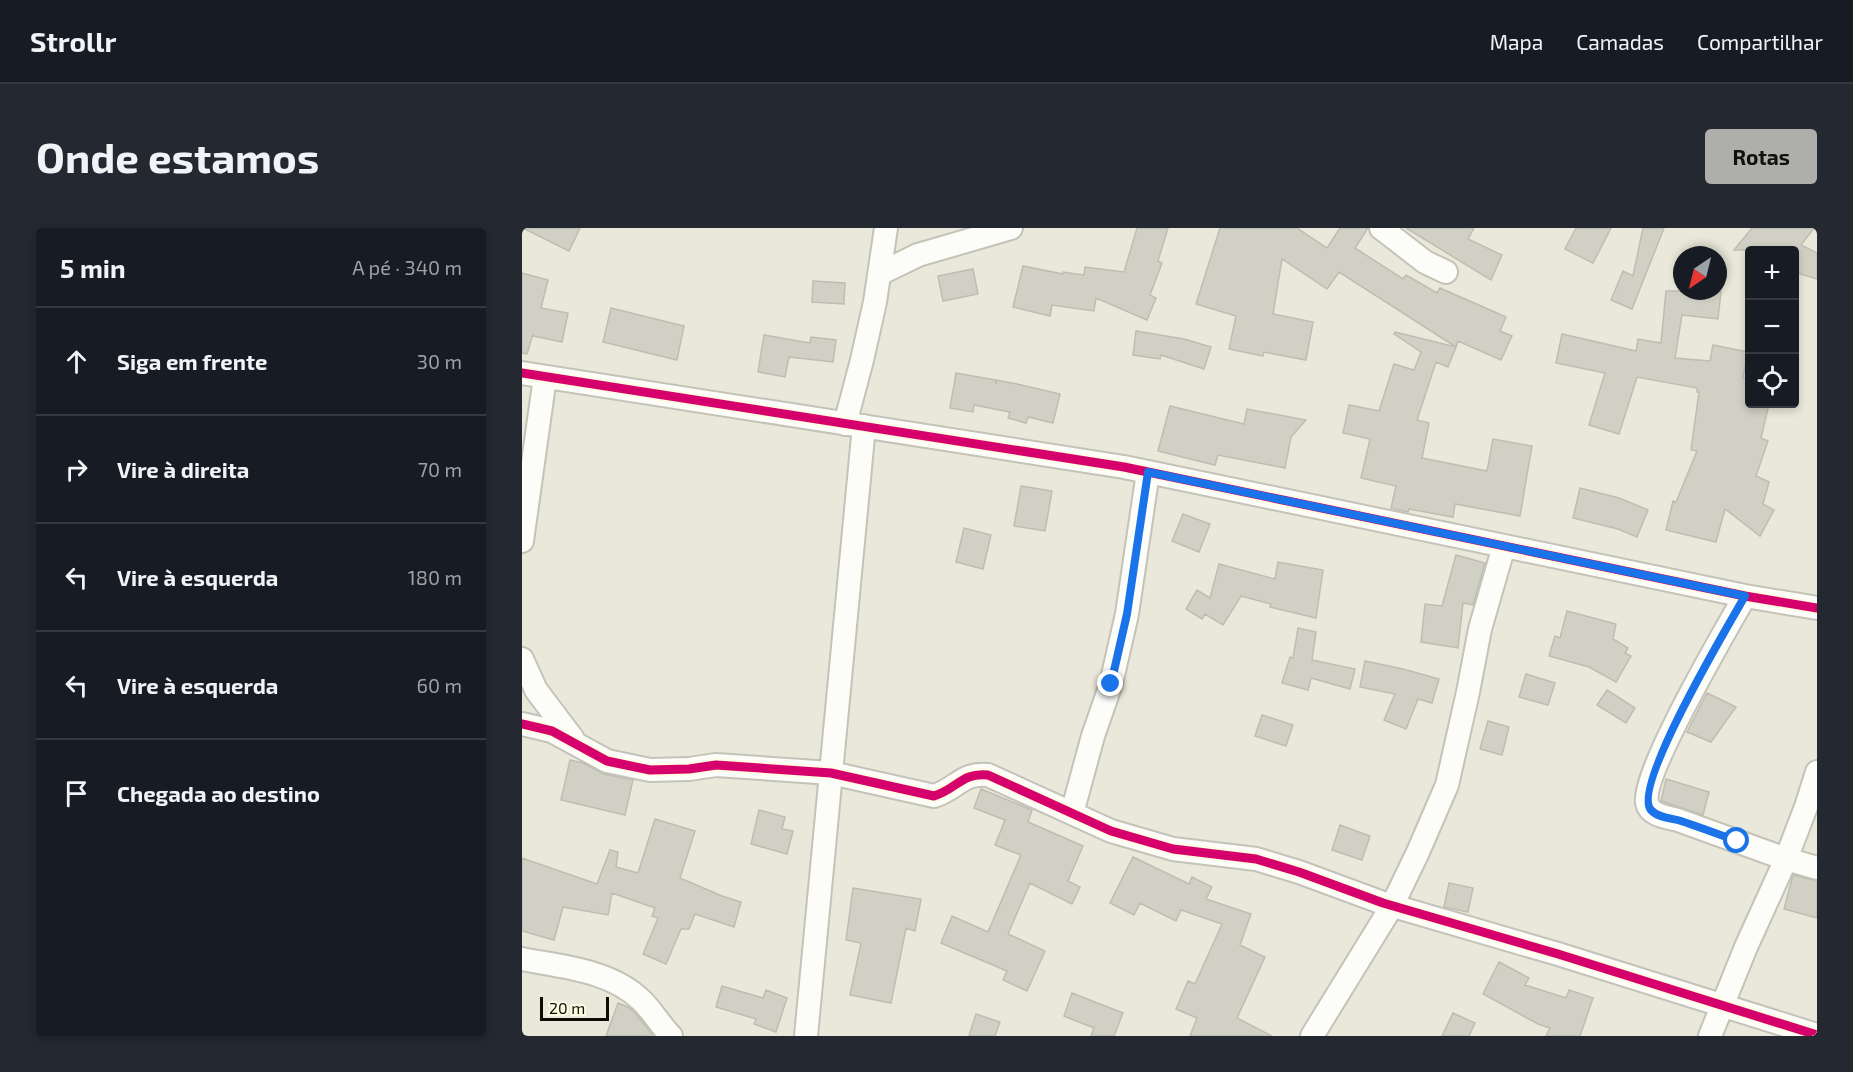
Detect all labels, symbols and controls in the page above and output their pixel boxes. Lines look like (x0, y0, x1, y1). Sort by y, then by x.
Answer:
text: Strollr (30, 24, 116, 58)
text: Mapa (1490, 29, 1543, 54)
text: Camadas (1576, 29, 1664, 54)
text: Compartilhar (1697, 29, 1823, 54)
button: Rotas (1705, 129, 1817, 184)
text: Onde estamos (36, 131, 319, 181)
north arrow (1673, 246, 1727, 300)
map controls (1745, 246, 1799, 408)
button: + (1745, 246, 1799, 300)
text: 5 min (60, 252, 126, 283)
text: A pé · 340 m (352, 255, 462, 279)
button: − (1745, 300, 1799, 354)
icon: ahead (60, 345, 93, 378)
text: Siga em frente (117, 348, 267, 374)
text: 30 m (417, 349, 462, 373)
button: locate (1745, 354, 1799, 408)
icon: right (60, 453, 93, 486)
text: Vire à direita (117, 456, 249, 482)
text: 70 m (418, 457, 462, 481)
icon: left (60, 561, 93, 594)
text: Vire à esquerda (117, 564, 278, 590)
text: 180 m (408, 565, 462, 589)
icon: left (60, 669, 93, 702)
route end (1097, 670, 1123, 696)
text: Vire à esquerda (117, 672, 278, 698)
text: 60 m (417, 673, 462, 697)
icon: arrive (60, 777, 93, 810)
text: Chegada ao destino (117, 780, 320, 806)
route start (1723, 827, 1749, 853)
scale bar (540, 994, 609, 1022)
text: 20 m (549, 998, 585, 1017)

